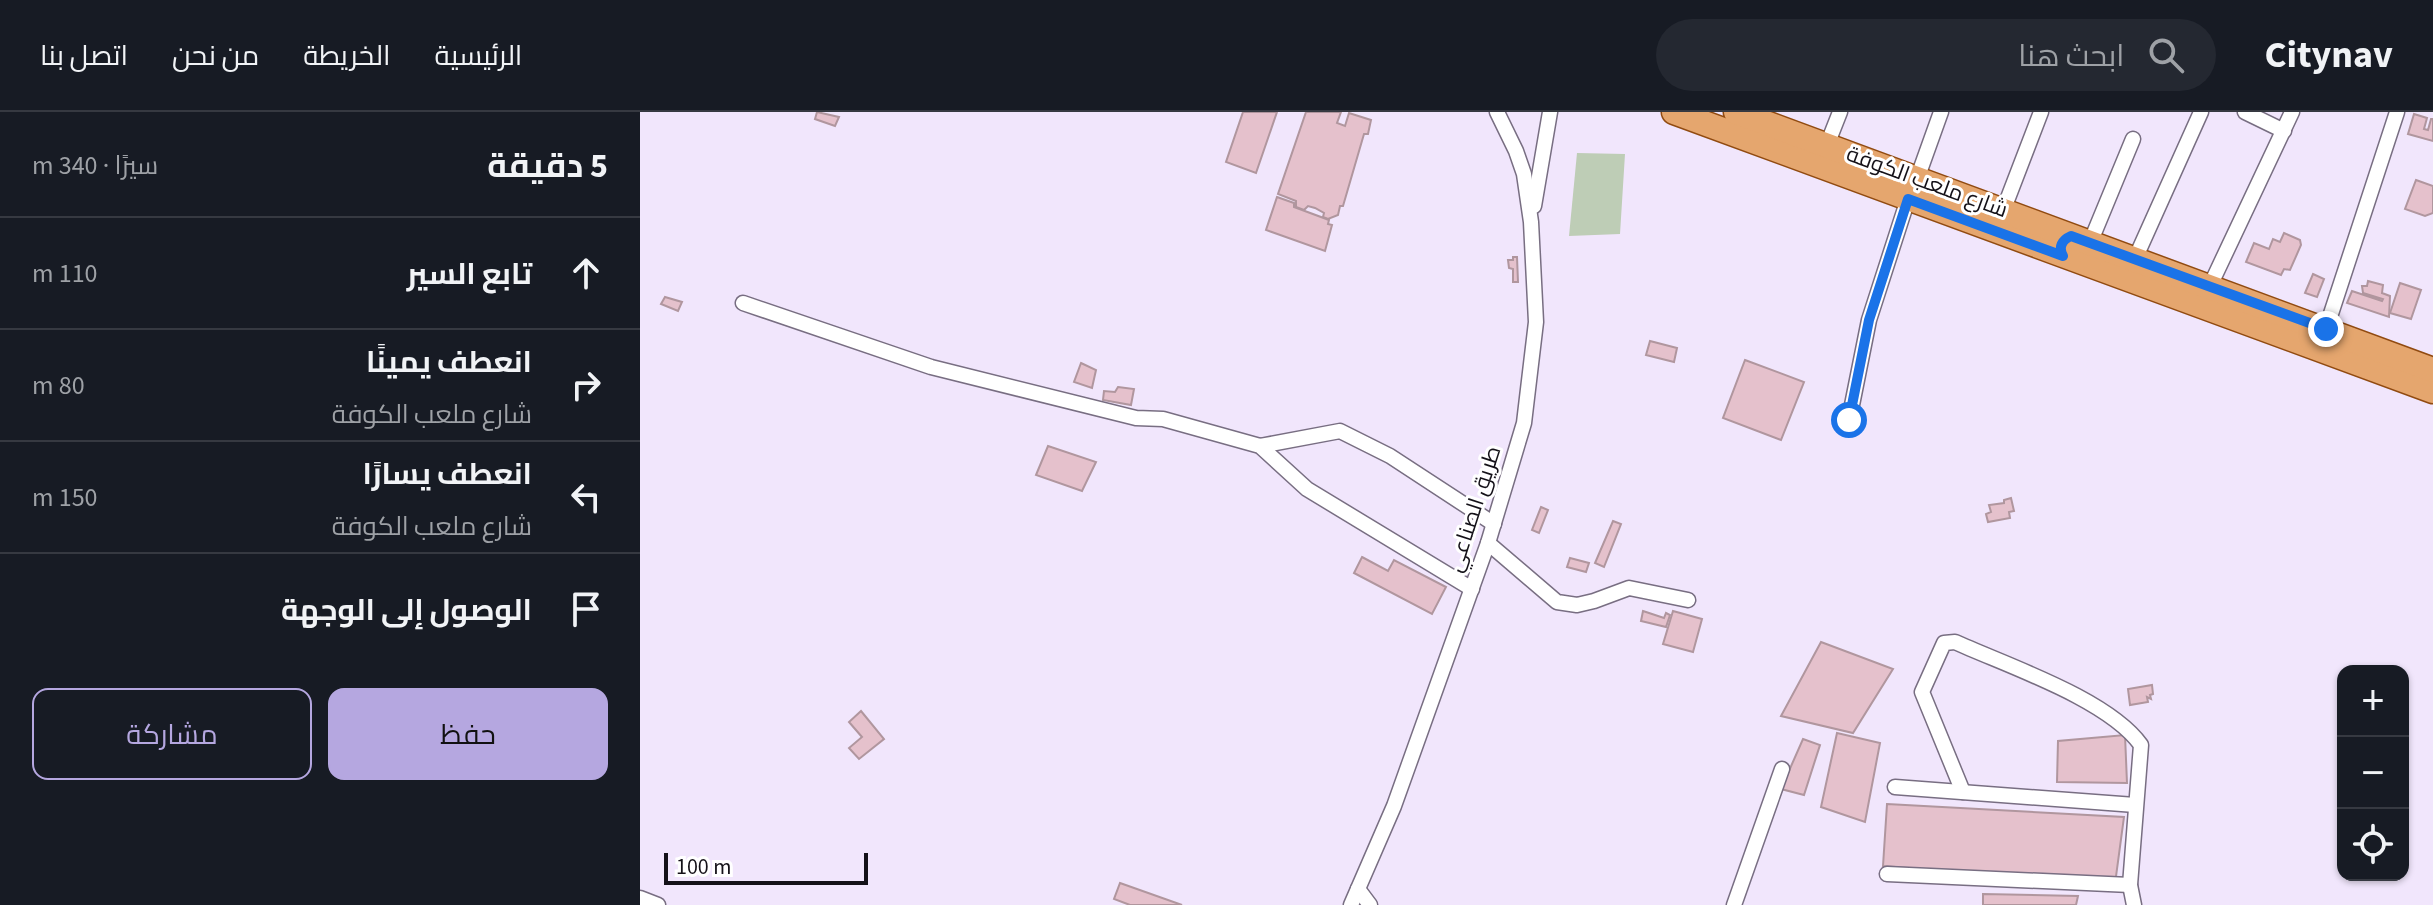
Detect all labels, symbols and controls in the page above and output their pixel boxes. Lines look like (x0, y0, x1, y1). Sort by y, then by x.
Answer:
search box (1656, 19, 2216, 91)
text: Citynav (2264, 28, 2393, 82)
icon: search (2144, 33, 2188, 77)
text: ابحث هنا (2018, 35, 2124, 78)
text: اتصل بنا (40, 36, 128, 76)
text: من نحن (172, 36, 259, 76)
text: الخريطة (303, 36, 391, 76)
text: الرئيسية (435, 36, 522, 76)
street label: شارع ملعب الكوفة (1842, 138, 2012, 226)
text: 5 دقيقة (487, 142, 608, 191)
text: سيرًا · 340 m (32, 147, 158, 184)
icon: ahead (564, 251, 608, 295)
text: تابع السير (407, 253, 532, 296)
text: 110 m (32, 255, 98, 292)
route end (2308, 311, 2344, 347)
text: انعطف يمينًا (366, 341, 532, 384)
icon: right (564, 363, 608, 407)
text: 80 m (32, 367, 85, 404)
text: شارع ملعب الكوفة (332, 396, 532, 433)
route start (1831, 402, 1867, 438)
street label: طريق الصناعي (1439, 442, 1509, 576)
text: انعطف يسارًا (362, 453, 532, 496)
icon: left (564, 475, 608, 519)
text: 150 m (32, 479, 98, 516)
text: شارع ملعب الكوفة (332, 508, 532, 545)
icon: arrive (564, 587, 608, 631)
text: الوصول إلى الوجهة (281, 589, 532, 632)
map controls (2337, 665, 2409, 881)
button: + (2337, 665, 2409, 737)
button: مشاركة (32, 688, 312, 780)
button: حفظ (328, 688, 608, 780)
button: − (2337, 737, 2409, 809)
button: locate (2337, 809, 2409, 881)
scale bar (664, 849, 868, 885)
text: 100 m (676, 851, 731, 883)

